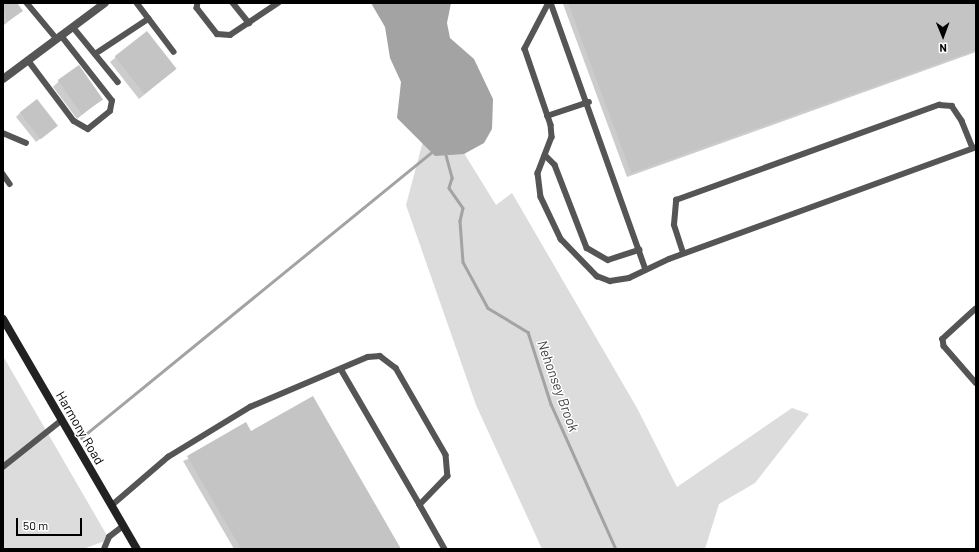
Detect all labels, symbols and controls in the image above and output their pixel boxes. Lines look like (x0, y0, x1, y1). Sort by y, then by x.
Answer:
north arrow (923, 16, 963, 56)
text: N (939, 42, 947, 55)
water label: Nehonsey Brook (534, 338, 582, 434)
street label: Harmony Road (53, 389, 107, 467)
scale bar (18, 510, 84, 536)
text: 50 m (23, 518, 48, 532)

